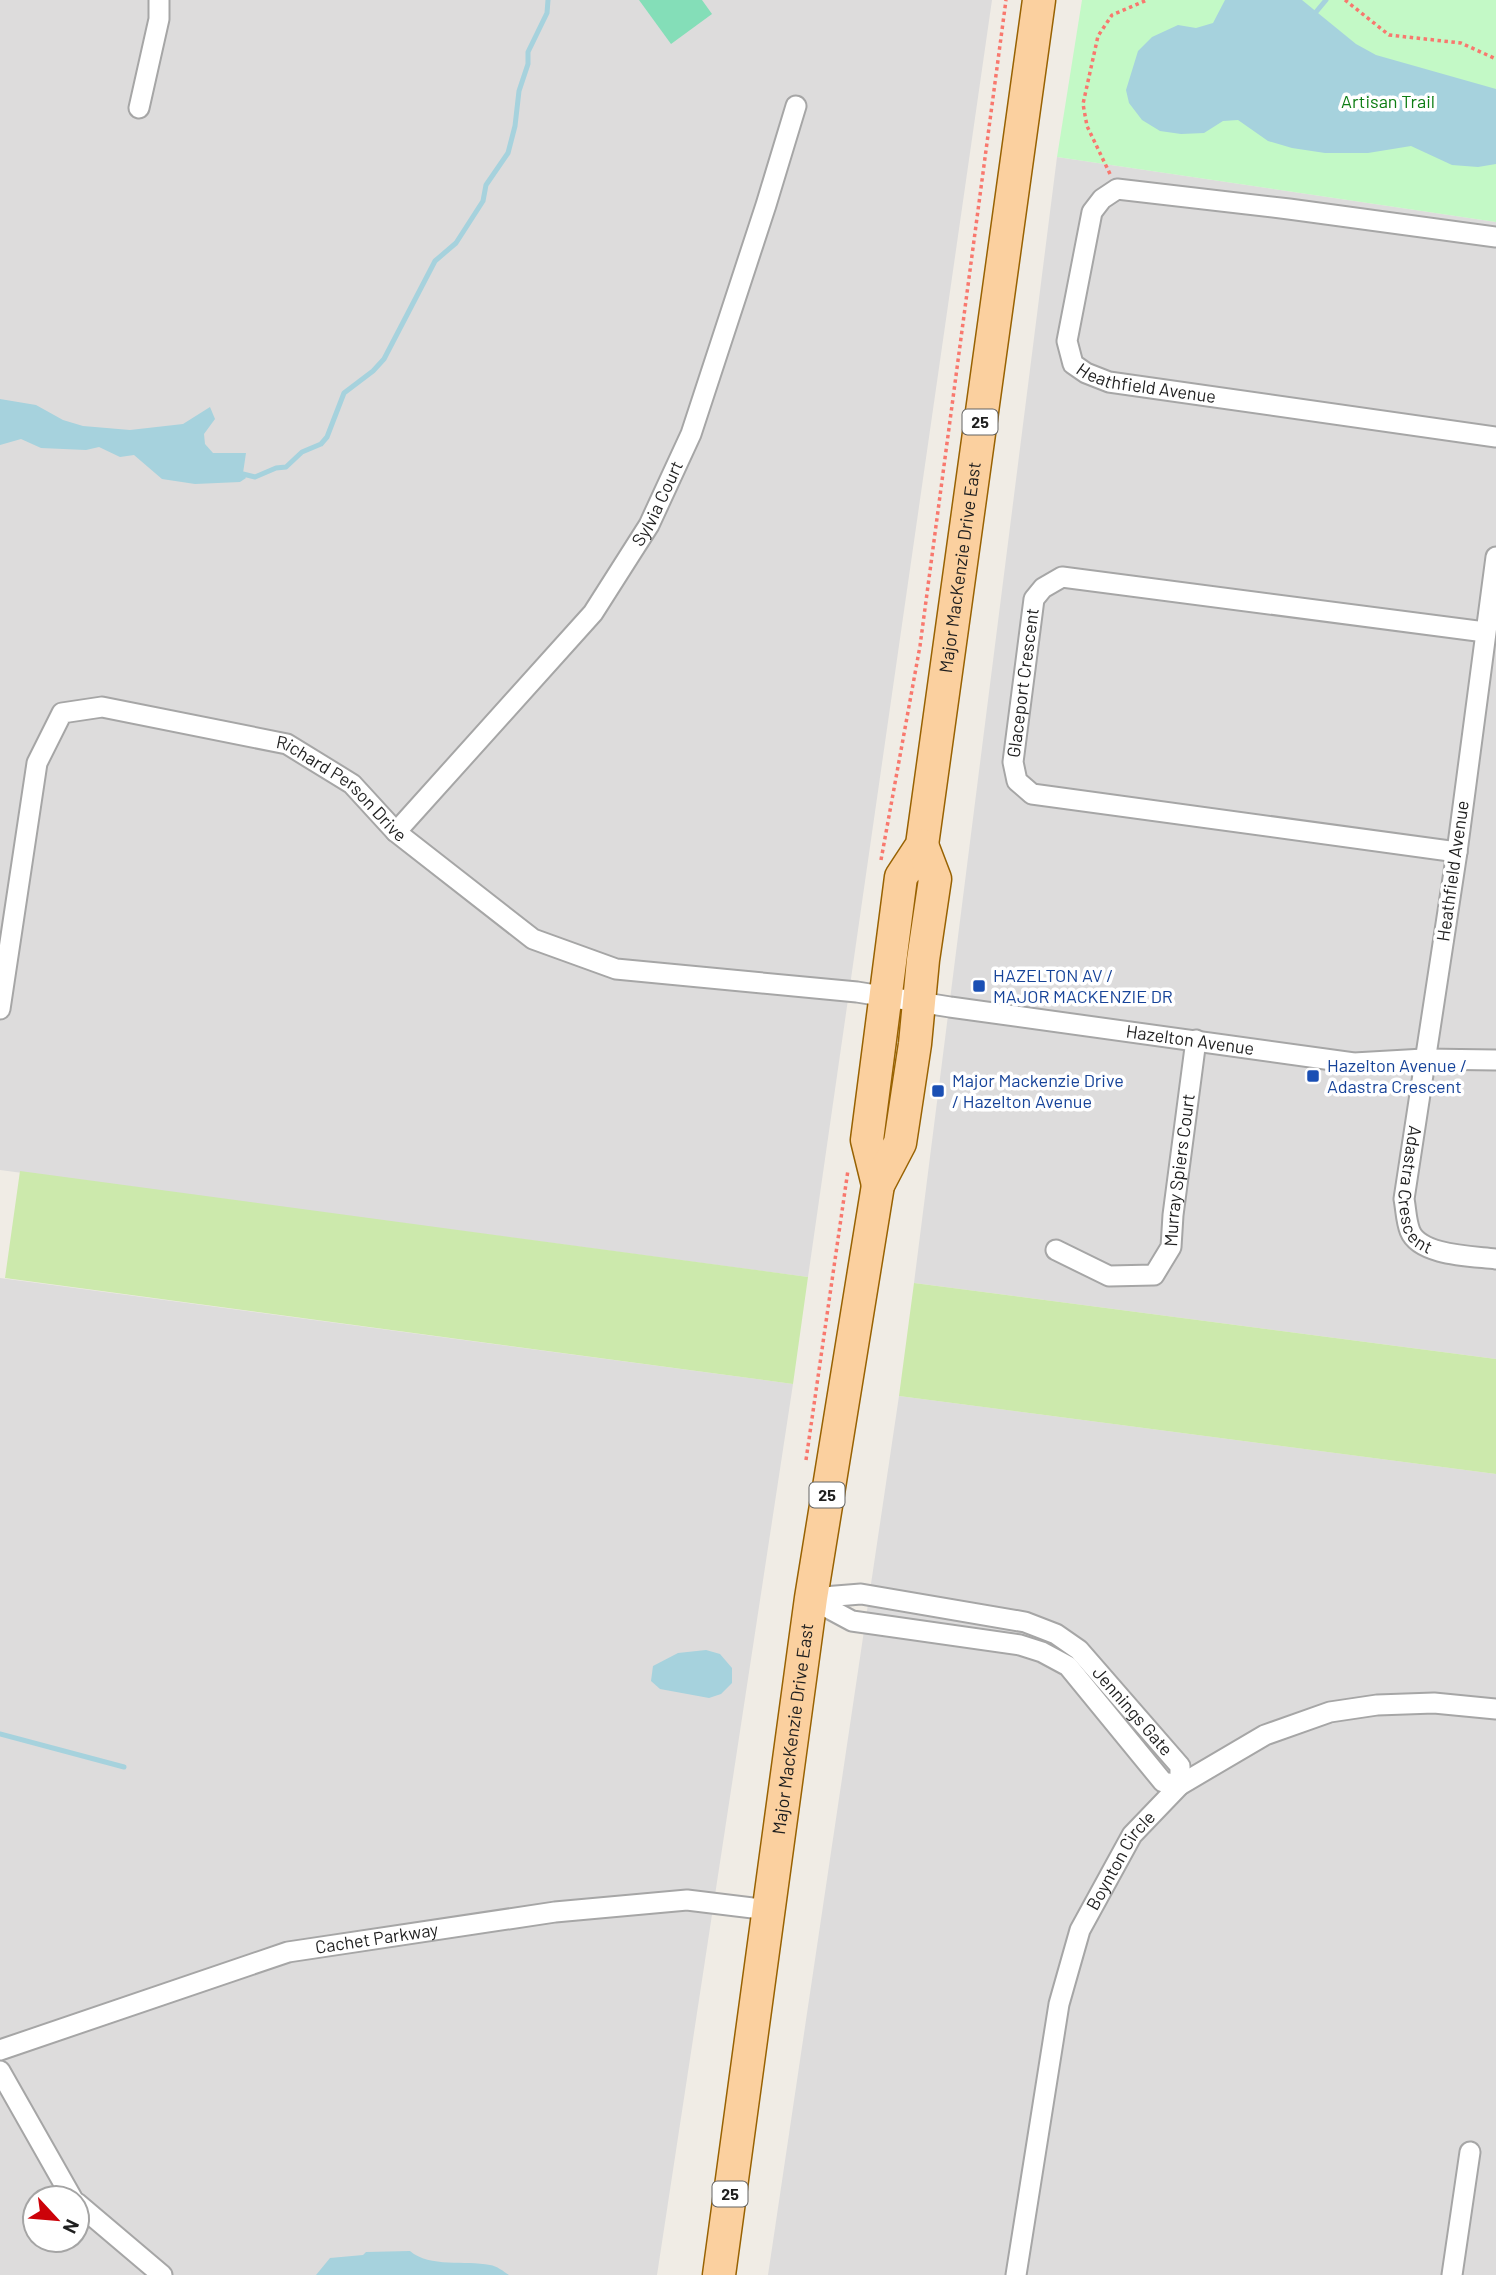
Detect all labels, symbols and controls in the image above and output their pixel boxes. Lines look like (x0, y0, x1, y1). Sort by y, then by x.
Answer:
park label: Artisan Trail (1341, 90, 1435, 112)
street label: Heathfield Avenue (1072, 358, 1218, 407)
road number: 25 (962, 410, 998, 434)
street label: Sylvia Court (626, 457, 687, 550)
street label: Major MacKenzie Drive East (934, 460, 985, 674)
street label: Glaceport Crescent (1002, 607, 1043, 759)
street label: Richard Person Drive (274, 730, 411, 846)
street label: Heathfield Avenue (1431, 799, 1473, 943)
place label: HAZELTON AV / MAJOR MACKENZIE DR (993, 964, 1173, 1007)
marker: HAZELTON AV / MAJOR MACKENZIE DR (971, 978, 987, 994)
street label: Hazelton Avenue (1125, 1020, 1256, 1059)
place label: Hazelton Avenue / Adastra Crescent (1327, 1054, 1467, 1097)
marker: Hazelton Avenue / Adastra Crescent (1305, 1068, 1321, 1084)
place label: Major Mackenzie Drive / Hazelton Avenue (952, 1069, 1124, 1112)
marker: Major Mackenzie Drive / Hazelton Avenue (930, 1083, 946, 1099)
street label: Murray Spiers Court (1159, 1092, 1199, 1247)
street label: Adastra Crescent (1394, 1124, 1436, 1258)
road number: 25 (810, 1483, 844, 1508)
street label: Major MacKenzie Drive East (767, 1622, 817, 1836)
street label: Jennings Gate (1088, 1661, 1178, 1760)
street label: Boynton Circle (1081, 1806, 1159, 1914)
street label: Cachet Parkway (314, 1918, 440, 1958)
road number: 25 (712, 2182, 748, 2206)
north arrow (21, 2184, 91, 2254)
text: N (59, 2216, 85, 2237)

